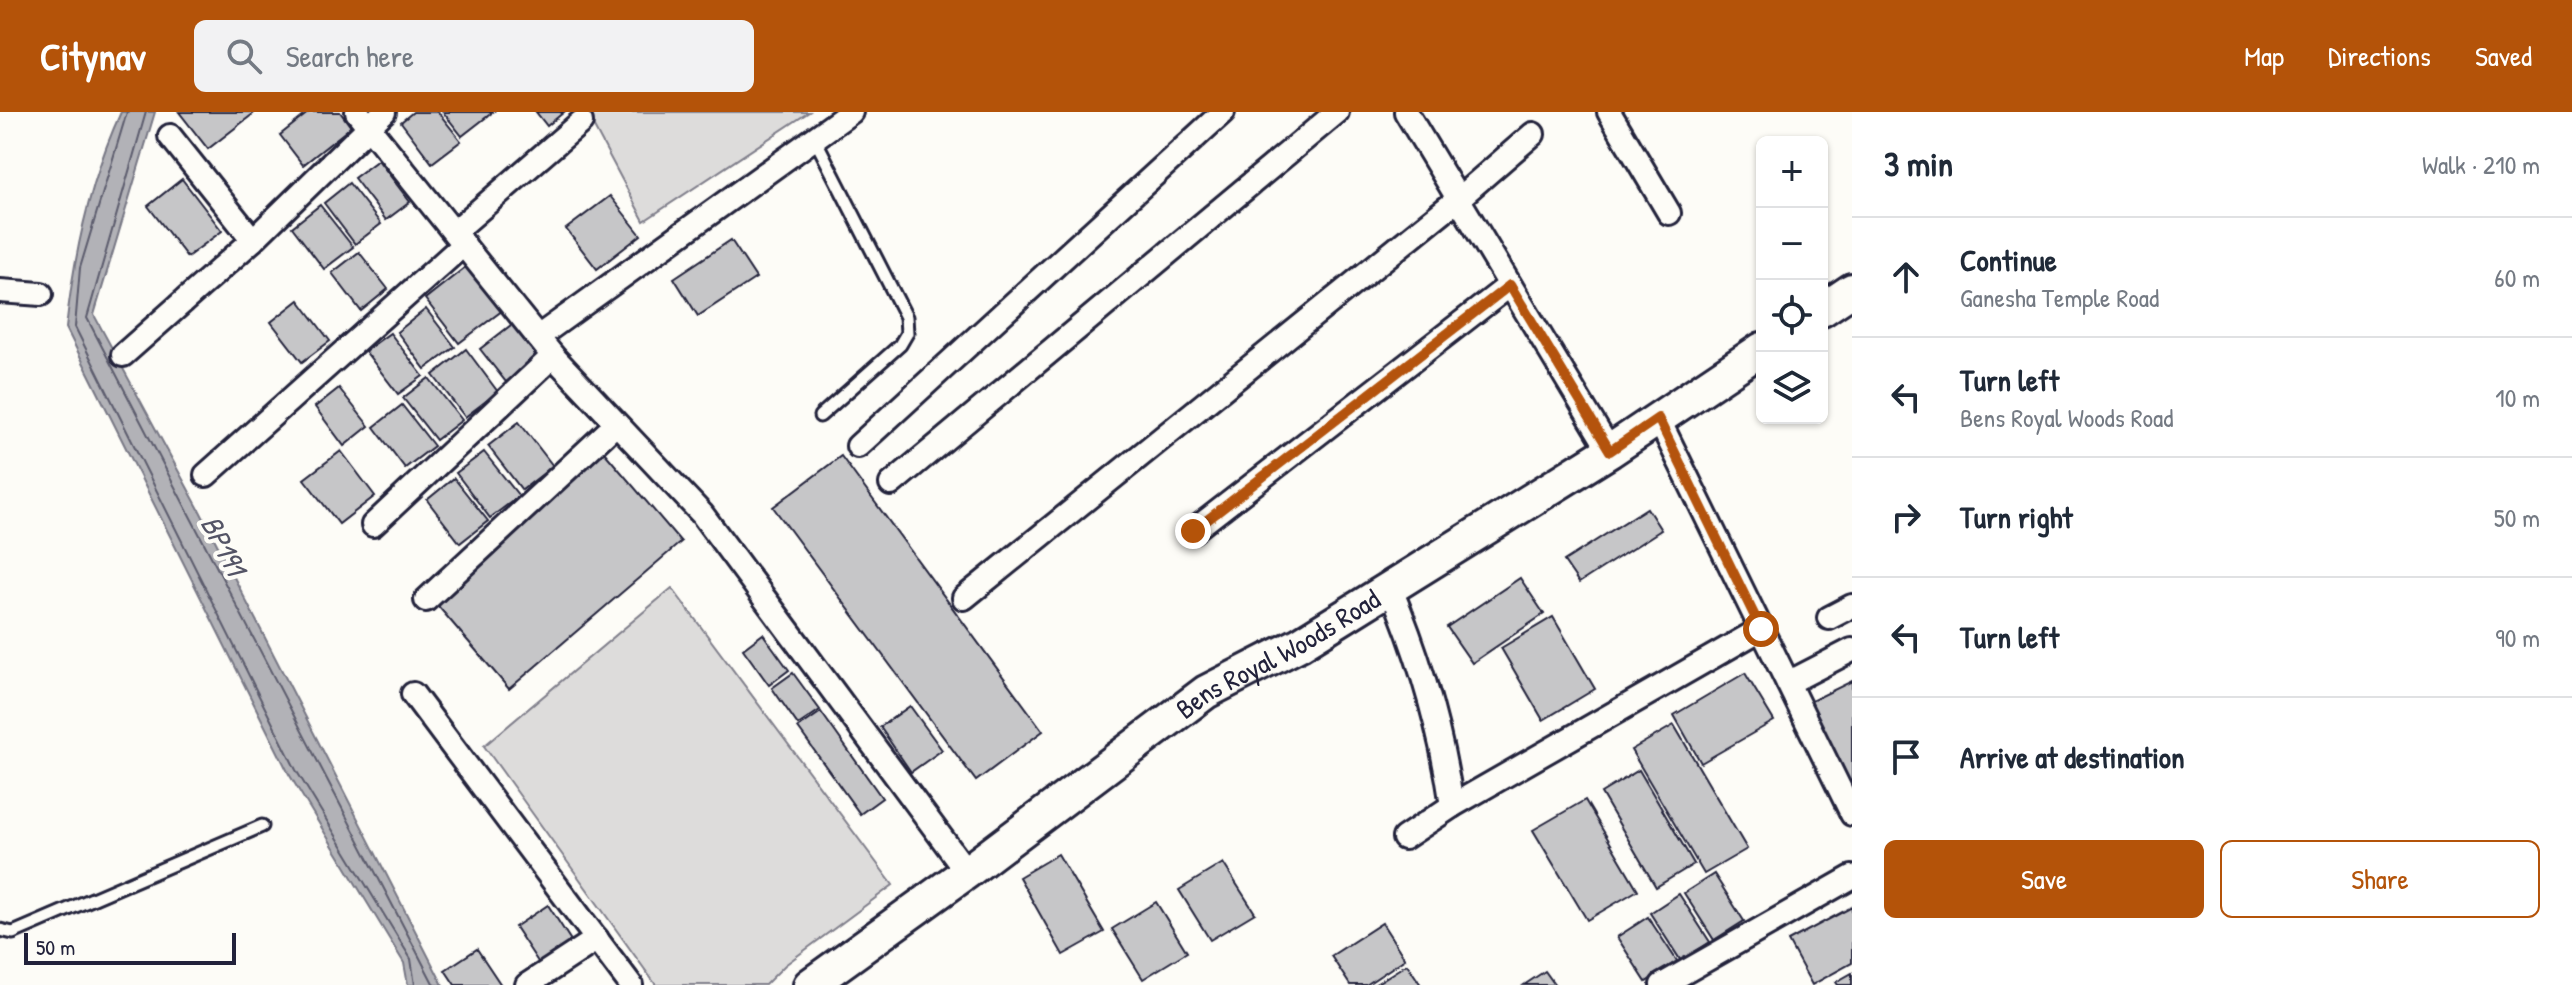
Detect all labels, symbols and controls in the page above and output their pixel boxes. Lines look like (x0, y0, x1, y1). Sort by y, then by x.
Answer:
search box (194, 20, 754, 92)
text: Citynav (40, 30, 146, 82)
icon: search (222, 34, 266, 78)
text: Search here (286, 36, 414, 76)
text: Map (2244, 37, 2284, 75)
text: Directions (2328, 37, 2431, 75)
text: Saved (2475, 37, 2532, 75)
map controls (1756, 136, 1828, 424)
button: + (1756, 136, 1828, 208)
text: 3 min (1884, 141, 1953, 187)
text: Walk · 210 m (2422, 147, 2540, 182)
button: − (1756, 208, 1828, 280)
text: Continue (1960, 240, 2057, 280)
icon: ahead (1884, 255, 1928, 299)
text: 60 m (2494, 260, 2540, 295)
button: locate (1756, 280, 1828, 352)
text: Ganesha Temple Road (1960, 280, 2159, 315)
button: layers (1756, 352, 1828, 424)
text: Turn left (1960, 360, 2059, 400)
icon: left (1884, 375, 1928, 419)
text: 10 m (2495, 380, 2540, 415)
text: Bens Royal Woods Road (1960, 400, 2173, 435)
icon: right (1884, 495, 1928, 539)
text: Turn right (1960, 497, 2073, 537)
text: 50 m (2494, 500, 2540, 535)
water label: BP191 (192, 508, 258, 586)
route end (1175, 513, 1211, 549)
street label: Bens Royal Woods Road (1168, 580, 1387, 727)
route start (1743, 611, 1779, 647)
icon: left (1884, 615, 1928, 659)
text: Turn left (1960, 617, 2059, 657)
text: 90 m (2495, 620, 2540, 655)
icon: arrive (1884, 735, 1928, 779)
text: Arrive at destination (1960, 737, 2185, 777)
button: Save (1884, 840, 2204, 918)
button: Share (2220, 840, 2540, 918)
scale bar (24, 929, 236, 965)
text: 50 m (36, 932, 75, 962)

